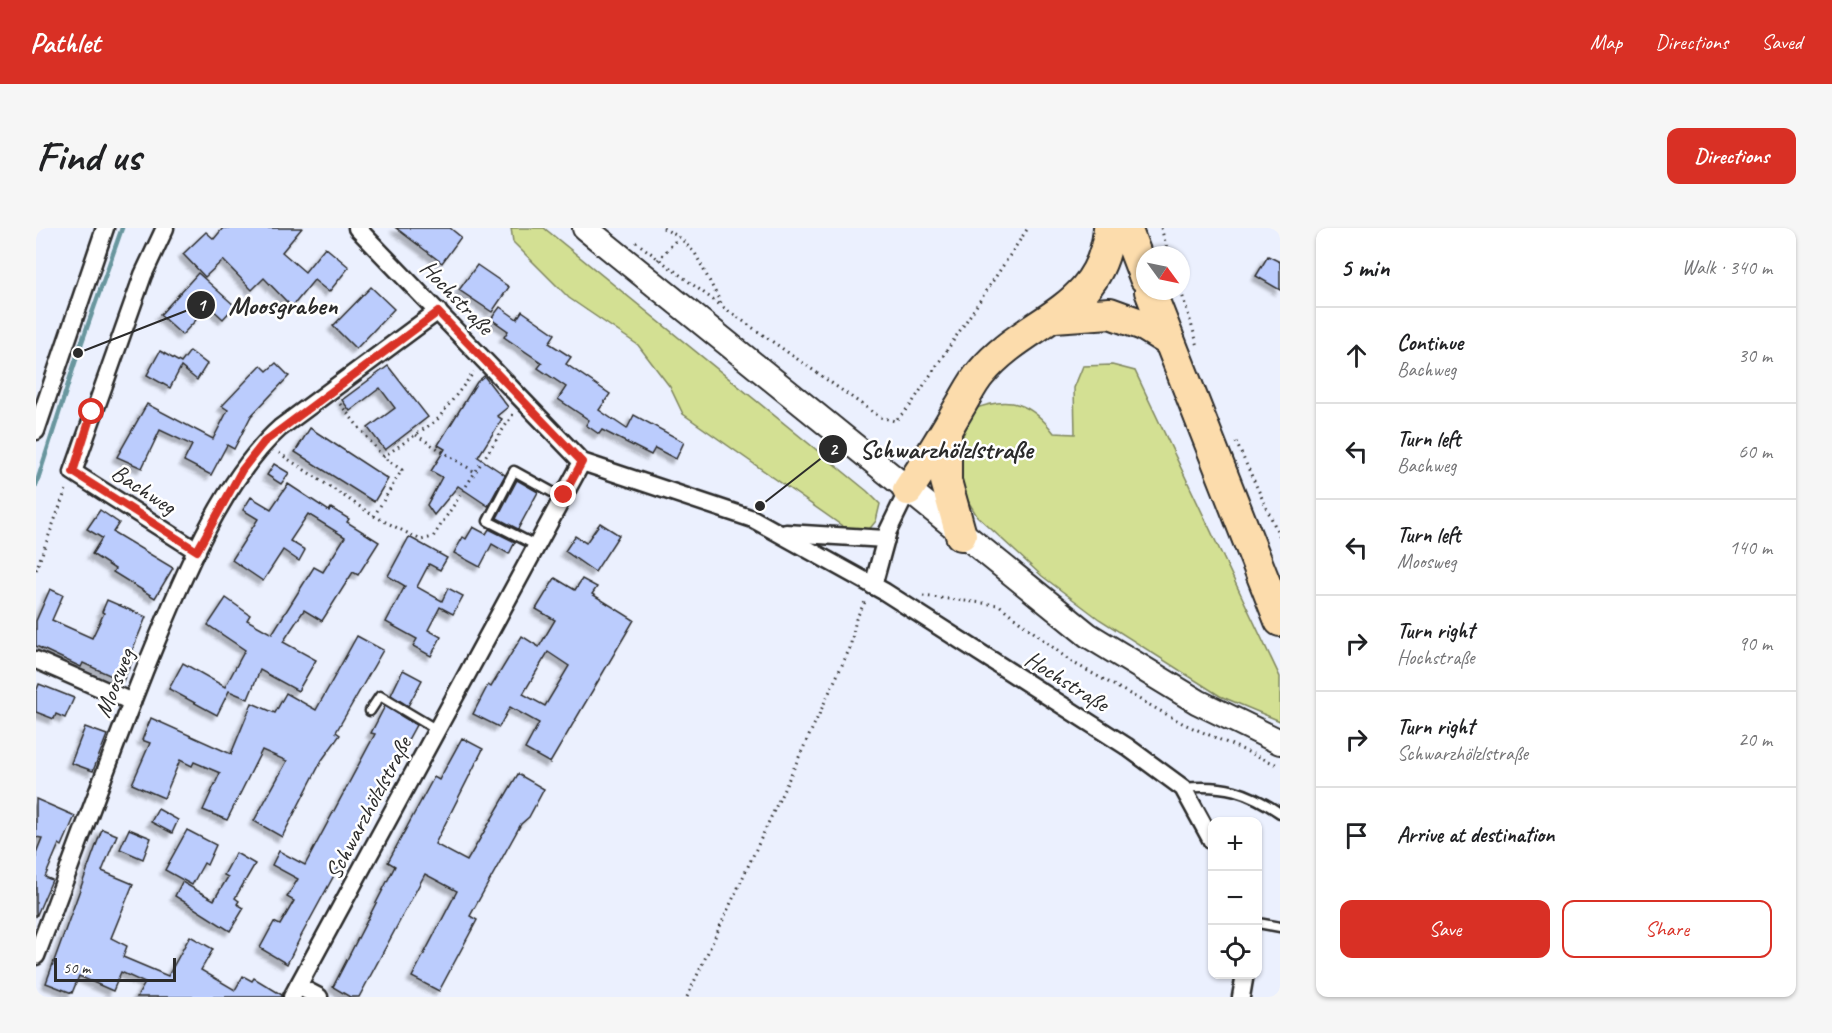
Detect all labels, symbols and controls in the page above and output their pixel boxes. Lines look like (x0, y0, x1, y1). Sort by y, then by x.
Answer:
text: Pathlet (30, 25, 100, 60)
text: Map (1590, 29, 1622, 55)
text: Directions (1655, 29, 1728, 55)
text: Saved (1761, 29, 1802, 55)
button: Directions (1667, 128, 1796, 184)
text: Find us (36, 130, 141, 183)
north arrow (1136, 246, 1190, 300)
text: 5 min (1340, 251, 1389, 284)
street label: Hochstraße (414, 253, 502, 342)
text: Walk · 340 m (1682, 255, 1772, 280)
callout: Moosgraben (186, 283, 349, 327)
text: Moosgraben (229, 289, 338, 322)
text: 1 (197, 294, 207, 316)
text: Continue (1397, 329, 1463, 357)
icon: ahead (1340, 339, 1373, 372)
text: 30 m (1738, 343, 1772, 368)
text: Bachweg (1397, 357, 1456, 382)
route start (78, 398, 104, 424)
text: Turn left (1397, 425, 1461, 453)
callout: Schwarzhölzlstraße (818, 427, 1045, 471)
text: Schwarzhölzlstraße (860, 433, 1035, 466)
icon: left (1340, 435, 1373, 468)
text: 2 (829, 438, 839, 460)
text: 60 m (1738, 439, 1772, 464)
text: Bachweg (1397, 453, 1456, 478)
street label: Bachweg (106, 457, 183, 522)
route end (550, 481, 576, 507)
text: Turn left (1397, 521, 1461, 549)
icon: left (1340, 531, 1373, 564)
text: 140 m (1729, 535, 1772, 560)
text: Moosweg (1397, 549, 1456, 574)
text: Turn right (1397, 617, 1474, 645)
icon: right (1340, 627, 1373, 660)
text: 90 m (1738, 631, 1772, 656)
street label: Moosweg (87, 643, 141, 722)
street label: Hochstraße (1020, 644, 1116, 720)
text: Hochstraße (1397, 645, 1475, 670)
text: Turn right (1397, 713, 1474, 741)
icon: right (1340, 723, 1373, 756)
text: 20 m (1738, 727, 1772, 752)
street label: Schwarzhölzlstraße (318, 730, 419, 885)
text: Schwarzhölzlstraße (1397, 741, 1528, 766)
map controls (1208, 817, 1262, 979)
button: + (1208, 817, 1262, 871)
icon: arrive (1340, 819, 1373, 852)
text: Arrive at destination (1397, 821, 1554, 849)
button: − (1208, 871, 1262, 925)
button: Save (1340, 900, 1550, 958)
button: Share (1562, 900, 1772, 958)
button: locate (1208, 925, 1262, 979)
scale bar (54, 955, 176, 982)
text: 50 m (63, 958, 90, 978)

